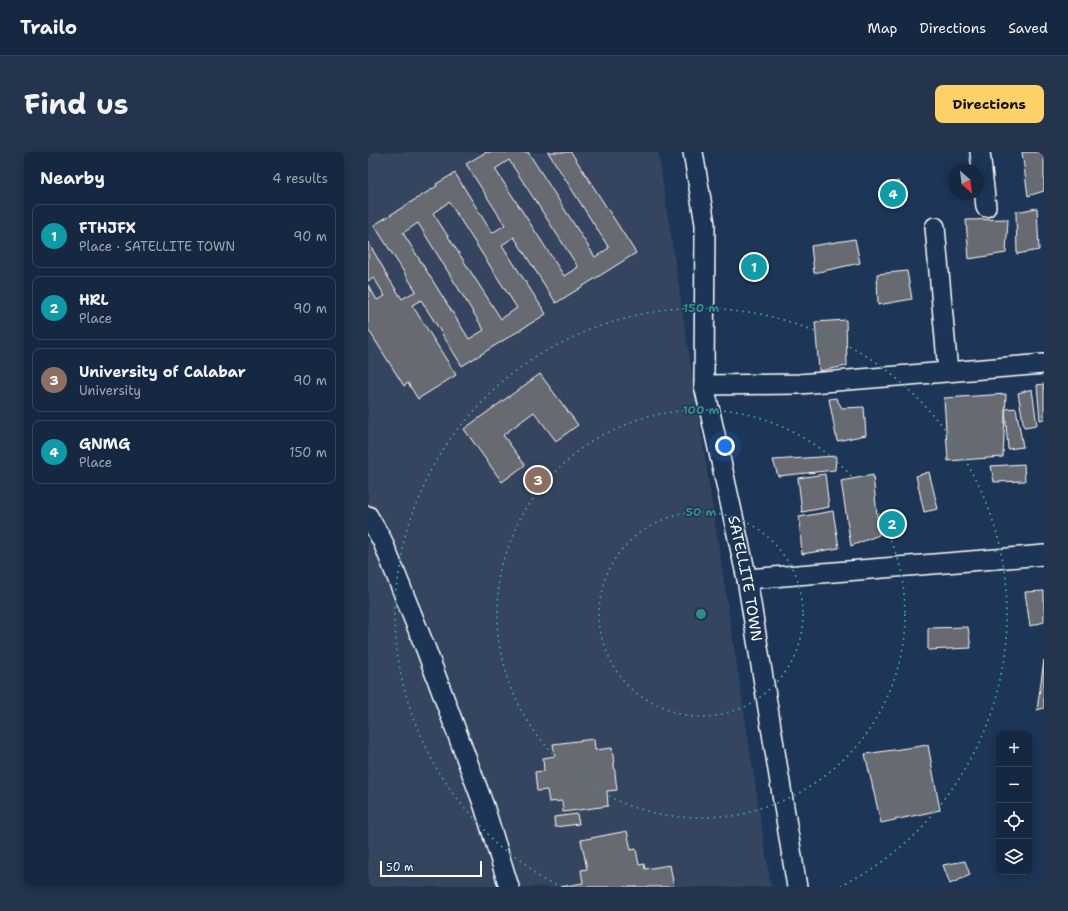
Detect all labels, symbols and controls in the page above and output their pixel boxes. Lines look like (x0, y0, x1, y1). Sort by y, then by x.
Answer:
text: Trailo (20, 15, 77, 40)
text: Map (868, 19, 898, 37)
text: Directions (920, 19, 986, 37)
text: Saved (1008, 19, 1048, 37)
text: Find us (24, 85, 129, 123)
button: Directions (935, 85, 1044, 123)
north arrow (948, 164, 984, 200)
text: Nearby (40, 167, 105, 189)
text: 4 results (272, 170, 328, 187)
pin: 4 (880, 179, 906, 209)
text: FTHJFX (79, 218, 136, 238)
text: 1 (51, 228, 57, 245)
text: 90 m (293, 228, 327, 245)
text: Place · SATELLITE TOWN (79, 238, 235, 255)
pin: 1 (741, 252, 767, 282)
text: HRL (79, 290, 109, 310)
text: 2 (49, 300, 59, 317)
text: 90 m (293, 300, 327, 317)
text: 150 m (683, 300, 719, 316)
text: Place (79, 310, 112, 327)
text: University of Calabar (79, 362, 246, 382)
text: 3 (49, 372, 59, 389)
text: 90 m (293, 372, 327, 389)
text: University (79, 382, 141, 399)
text: 100 m (683, 402, 720, 418)
text: GNMG (79, 434, 130, 454)
your location (715, 436, 735, 456)
text: 4 (49, 444, 59, 461)
text: 150 m (289, 444, 327, 461)
text: Place (79, 454, 112, 471)
pin: 3 (525, 465, 551, 495)
text: 50 m (686, 504, 717, 520)
pin: 2 (879, 509, 905, 539)
street label: SATELLITE TOWN (723, 514, 767, 643)
centre of rings (694, 607, 708, 621)
map controls (996, 731, 1032, 875)
button: + (996, 731, 1032, 767)
button: − (996, 767, 1032, 803)
button: locate (996, 803, 1032, 839)
button: layers (996, 839, 1032, 875)
scale bar (380, 859, 482, 878)
text: 50 m (386, 860, 414, 875)

